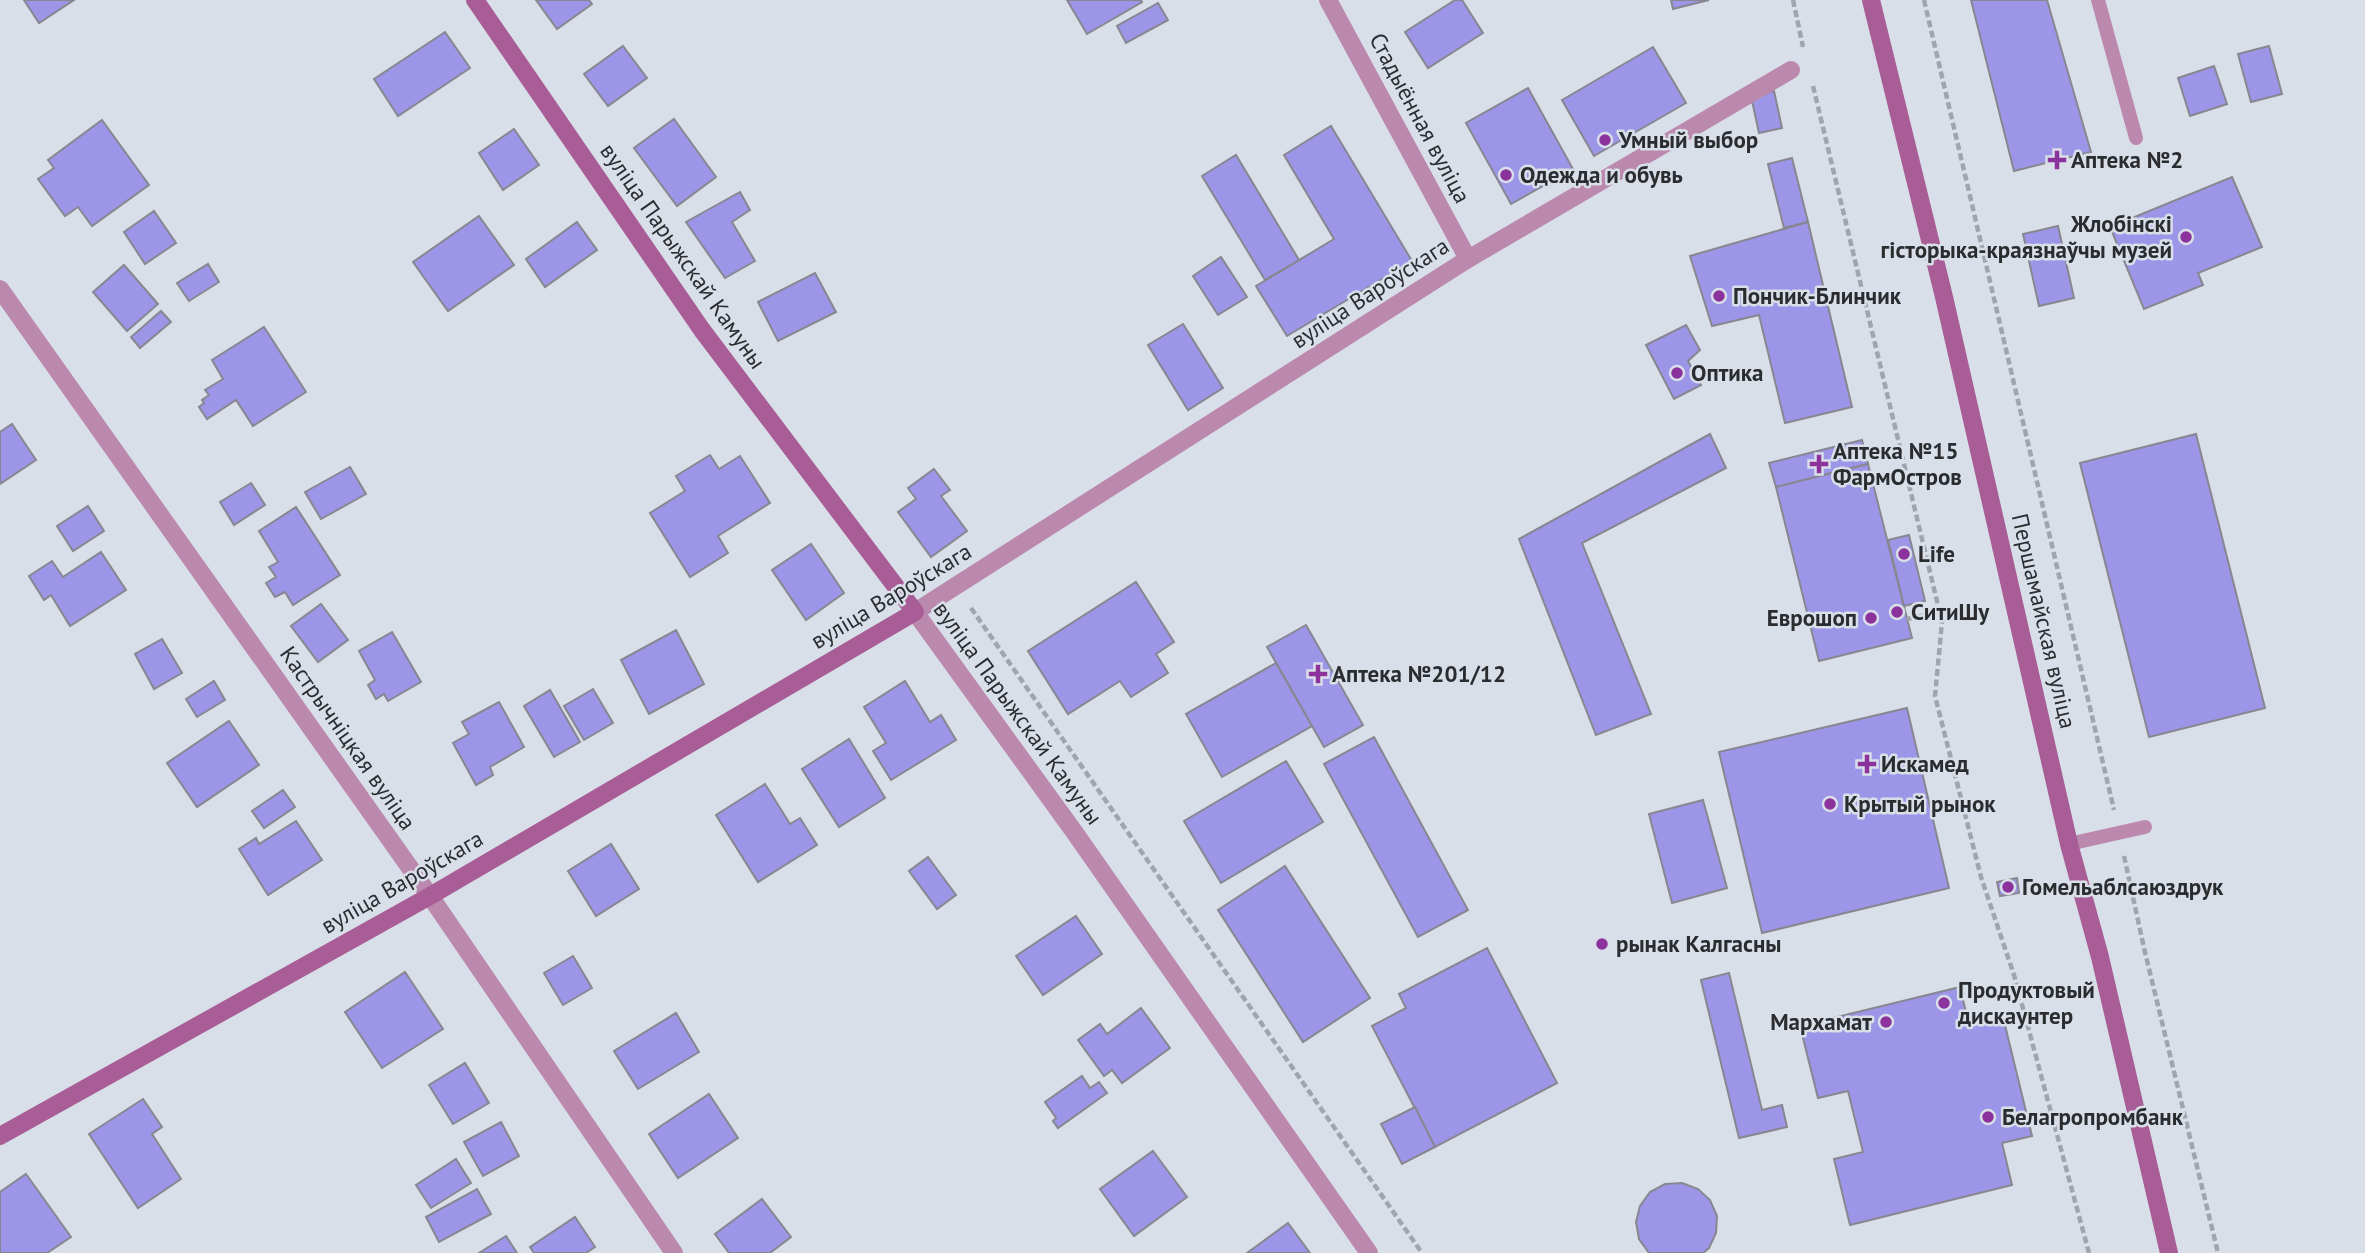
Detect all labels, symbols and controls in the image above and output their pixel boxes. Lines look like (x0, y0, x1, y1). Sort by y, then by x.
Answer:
street label: Стадыённая вуліца (1363, 28, 1477, 208)
place label: Умный выбор (1618, 125, 1758, 154)
marker: Умный выбор (1597, 132, 1613, 148)
street label: вуліца Парыжскай Камуны (594, 137, 772, 374)
place label: Аптека №2 (2071, 145, 2183, 174)
marker: Аптека №2 (2049, 152, 2065, 168)
place label: Одежда и обувь (1520, 160, 1683, 189)
marker: Одежда и обувь (1498, 167, 1514, 183)
place label: Жлобінскі гісторыка-краязнаўчы музей (1881, 209, 2172, 264)
marker: Жлобінскі гісторыка-краязнаўчы музей (2178, 229, 2194, 245)
street label: вуліца Вароўскага (1285, 231, 1454, 354)
place label: Пончик-Блинчик (1733, 281, 1902, 310)
marker: Пончик-Блинчик (1711, 288, 1727, 304)
place label: Оптика (1691, 358, 1763, 387)
marker: Оптика (1669, 365, 1685, 381)
place label: Аптека №15 ФармОстров (1833, 436, 1962, 491)
marker: Аптека №15 ФармОстров (1811, 456, 1827, 472)
street label: Першамайская вуліца (2006, 510, 2083, 731)
street label: вуліца Вароўскага (805, 536, 976, 655)
place label: Life (1918, 539, 1955, 568)
marker: Life (1896, 546, 1912, 562)
street label: вуліца Парыжскай Камуны (928, 595, 1109, 830)
place label: СитиШу (1911, 597, 1990, 626)
place label: Еврошоп (1767, 603, 1857, 632)
marker: СитиШу (1889, 604, 1905, 620)
marker: Еврошоп (1863, 610, 1879, 626)
street label: Кастрычніцкая вуліца (274, 640, 423, 835)
place label: Аптека №201/12 (1332, 659, 1506, 688)
marker: Аптека №201/12 (1310, 666, 1326, 682)
place label: Искамед (1881, 749, 1969, 778)
marker: Искамед (1859, 756, 1875, 772)
place label: Крытый рынок (1844, 789, 1996, 818)
marker: Крытый рынок (1822, 796, 1838, 812)
street label: вуліца Вароўскага (316, 823, 488, 940)
place label: Гомельаблсаюздрук (2022, 872, 2224, 901)
marker: Гомельаблсаюздрук (2000, 879, 2016, 895)
place label: рынак Калгасны (1616, 929, 1781, 958)
marker: рынак Калгасны (1594, 936, 1610, 952)
place label: Продуктовый дискаунтер (1957, 975, 2095, 1030)
marker: Продуктовый дискаунтер (1936, 995, 1952, 1011)
place label: Мархамат (1770, 1007, 1872, 1036)
marker: Мархамат (1878, 1014, 1894, 1030)
place label: Белагропромбанк (2002, 1102, 2184, 1131)
marker: Белагропромбанк (1980, 1109, 1996, 1125)

